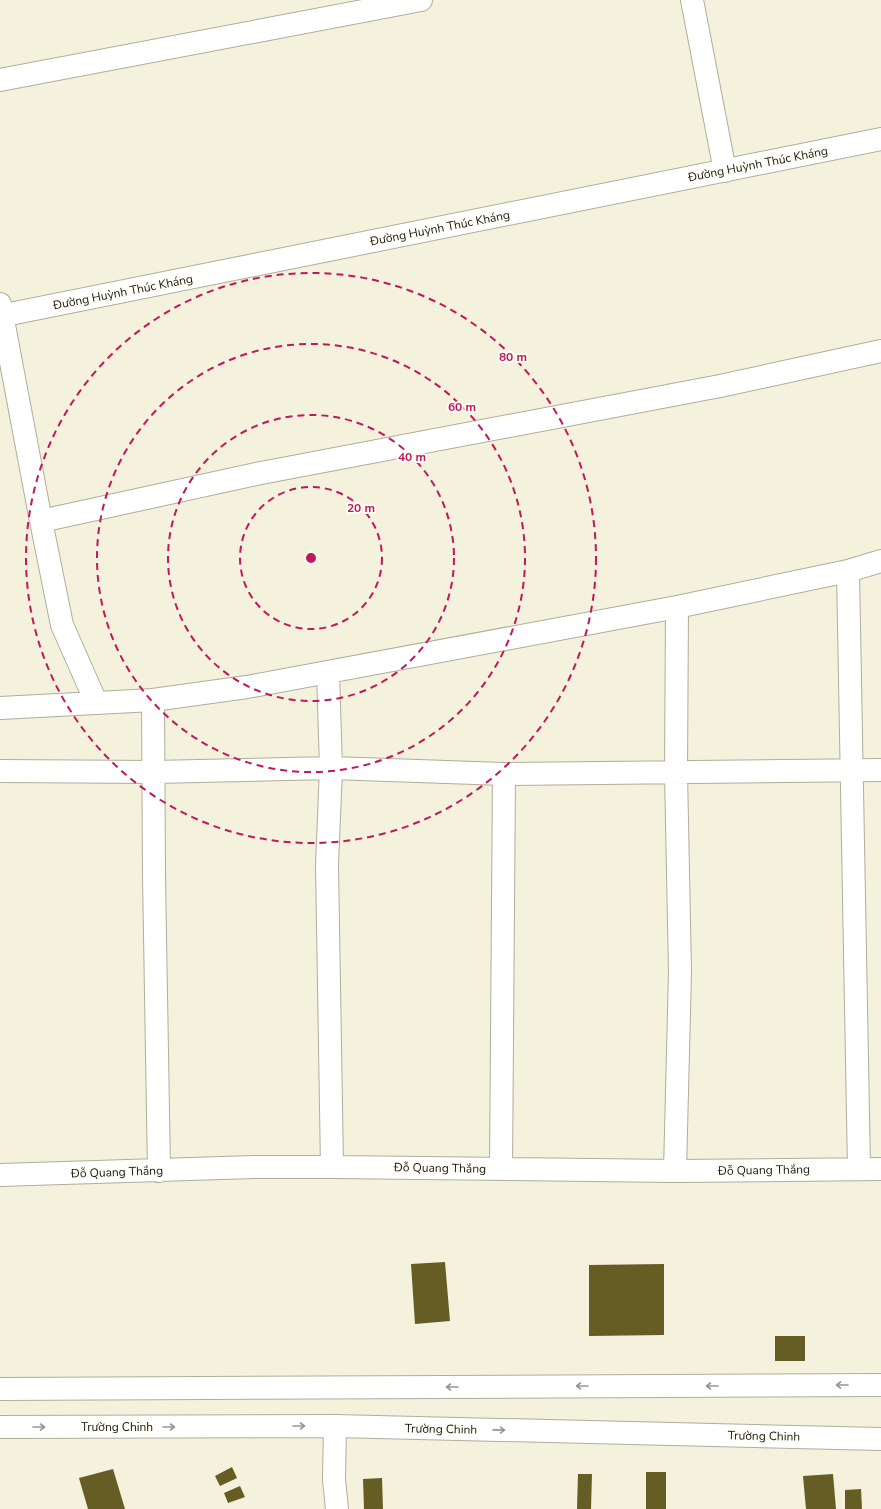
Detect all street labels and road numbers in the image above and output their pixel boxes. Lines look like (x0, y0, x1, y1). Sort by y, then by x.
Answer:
street label: Đường Huỳnh Thúc Kháng (686, 143, 829, 186)
street label: Đường Huỳnh Thúc Kháng (368, 207, 511, 250)
street label: Đường Huỳnh Thúc Kháng (51, 271, 194, 314)
street label: Đỗ Quang Thắng (393, 1159, 486, 1177)
street label: Đỗ Quang Thắng (717, 1161, 810, 1179)
street label: Đỗ Quang Thắng (70, 1162, 163, 1182)
street label: Trường Chinh (81, 1419, 153, 1435)
street label: Trường Chinh (405, 1420, 477, 1438)
street label: Trường Chinh (728, 1427, 800, 1445)

